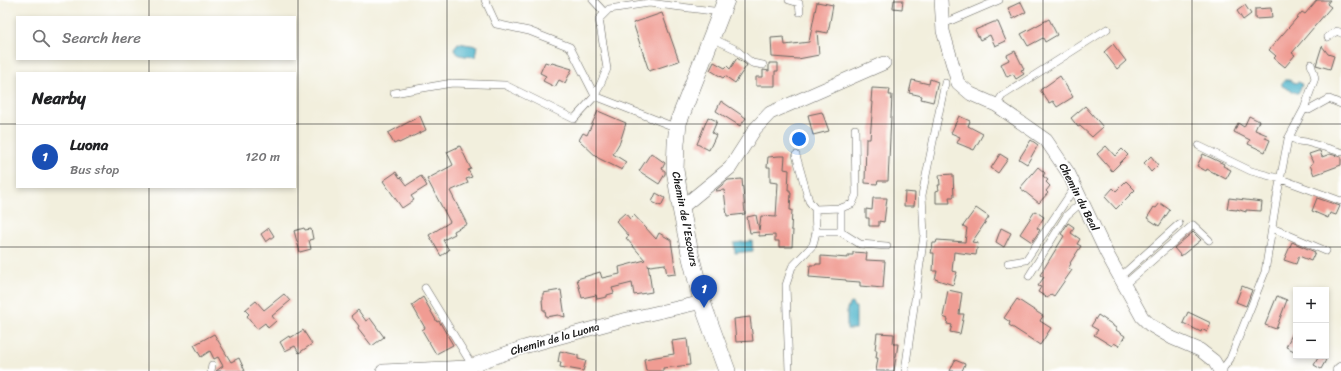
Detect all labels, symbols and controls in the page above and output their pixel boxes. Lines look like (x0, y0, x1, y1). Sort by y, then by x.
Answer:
search box (16, 16, 296, 60)
text: Search here (62, 25, 141, 51)
icon: search (30, 27, 52, 49)
text: Nearby (32, 83, 86, 113)
your location (789, 129, 809, 149)
text: Luona (70, 132, 108, 158)
text: 1 (42, 145, 48, 168)
text: 120 m (245, 145, 280, 168)
text: Bus stop (70, 158, 119, 181)
street label: Chemin du Beal (1054, 160, 1105, 235)
street label: Chemin de l'Escours (666, 170, 704, 269)
pin: 1 (691, 275, 717, 308)
map controls (1293, 287, 1329, 359)
button: + (1293, 287, 1329, 323)
street label: Chemin de la Luona (508, 317, 602, 361)
button: − (1293, 323, 1329, 359)

